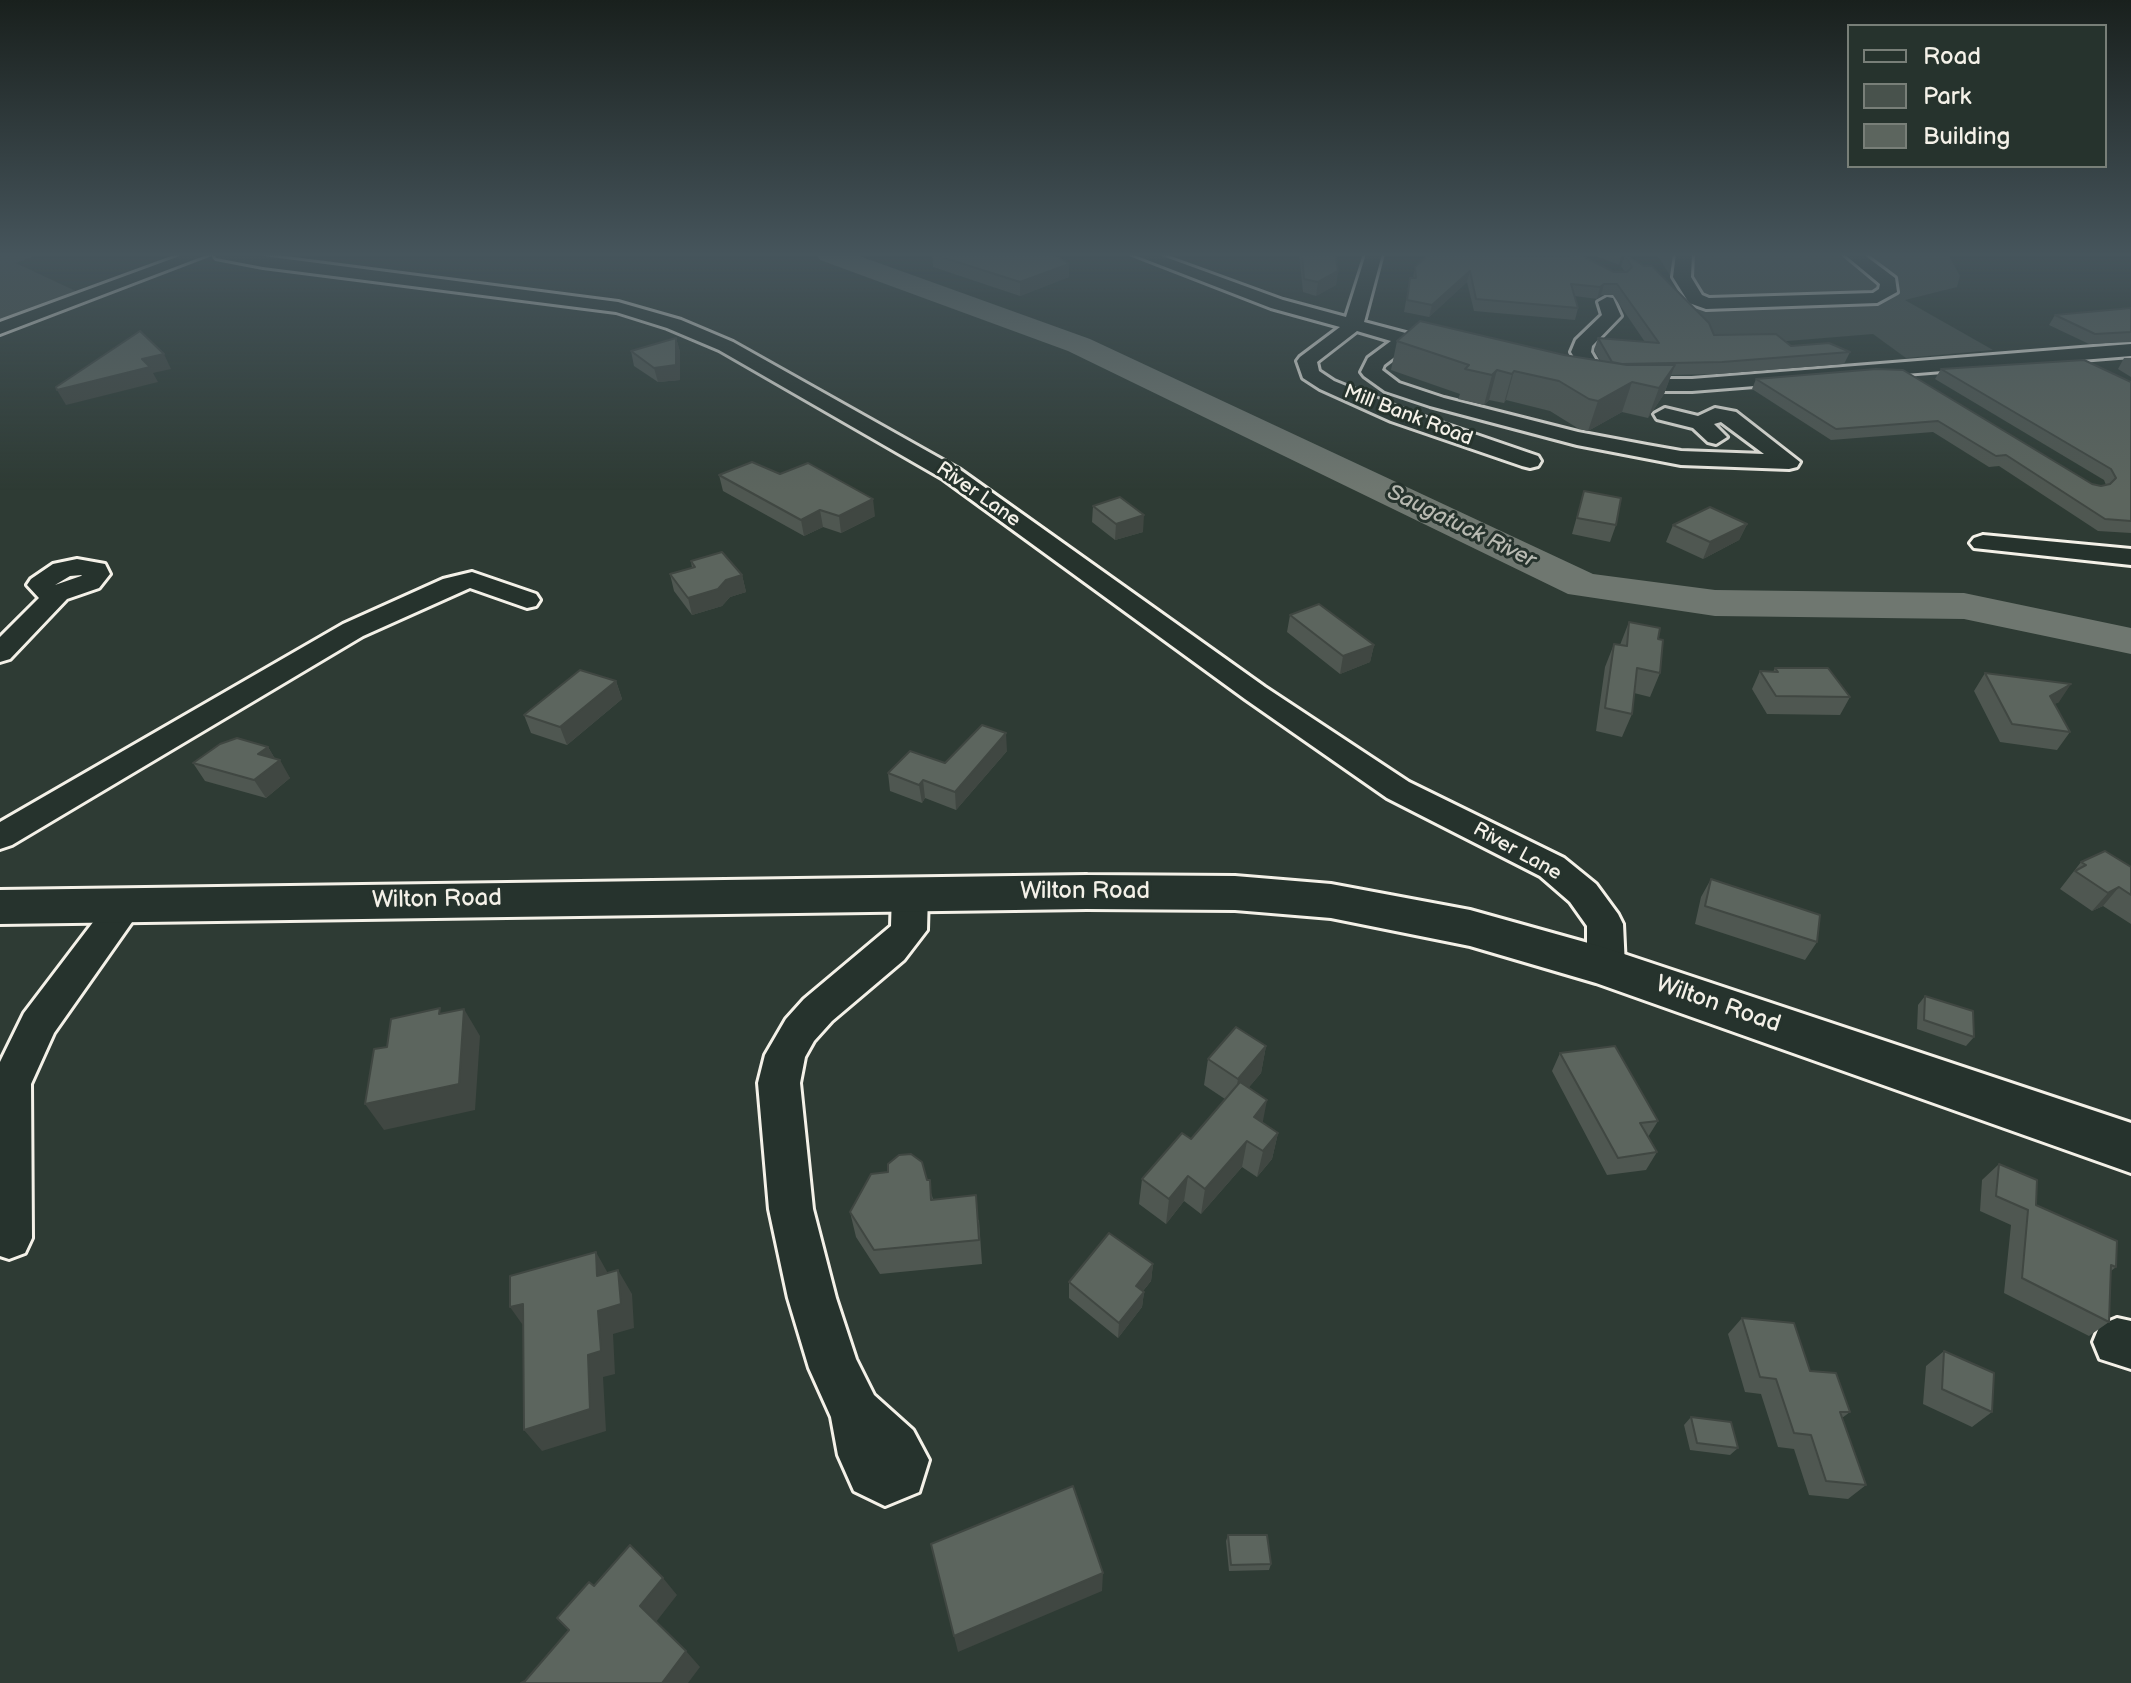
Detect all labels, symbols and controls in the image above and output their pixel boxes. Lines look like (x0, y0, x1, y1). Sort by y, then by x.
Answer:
legend (1847, 24, 2107, 168)
text: Road (1923, 42, 1981, 71)
text: Park (1923, 82, 1971, 111)
text: Building (1923, 122, 2010, 151)
street label: Mill Bank Road (1340, 380, 1476, 452)
street label: River Lane (931, 457, 1025, 533)
water label: Saugatuck River (1382, 480, 1540, 574)
street label: River Lane (1469, 818, 1565, 886)
street label: Wilton Road (1020, 878, 1150, 906)
street label: Wilton Road (372, 884, 502, 916)
street label: Wilton Road (1652, 970, 1784, 1040)

